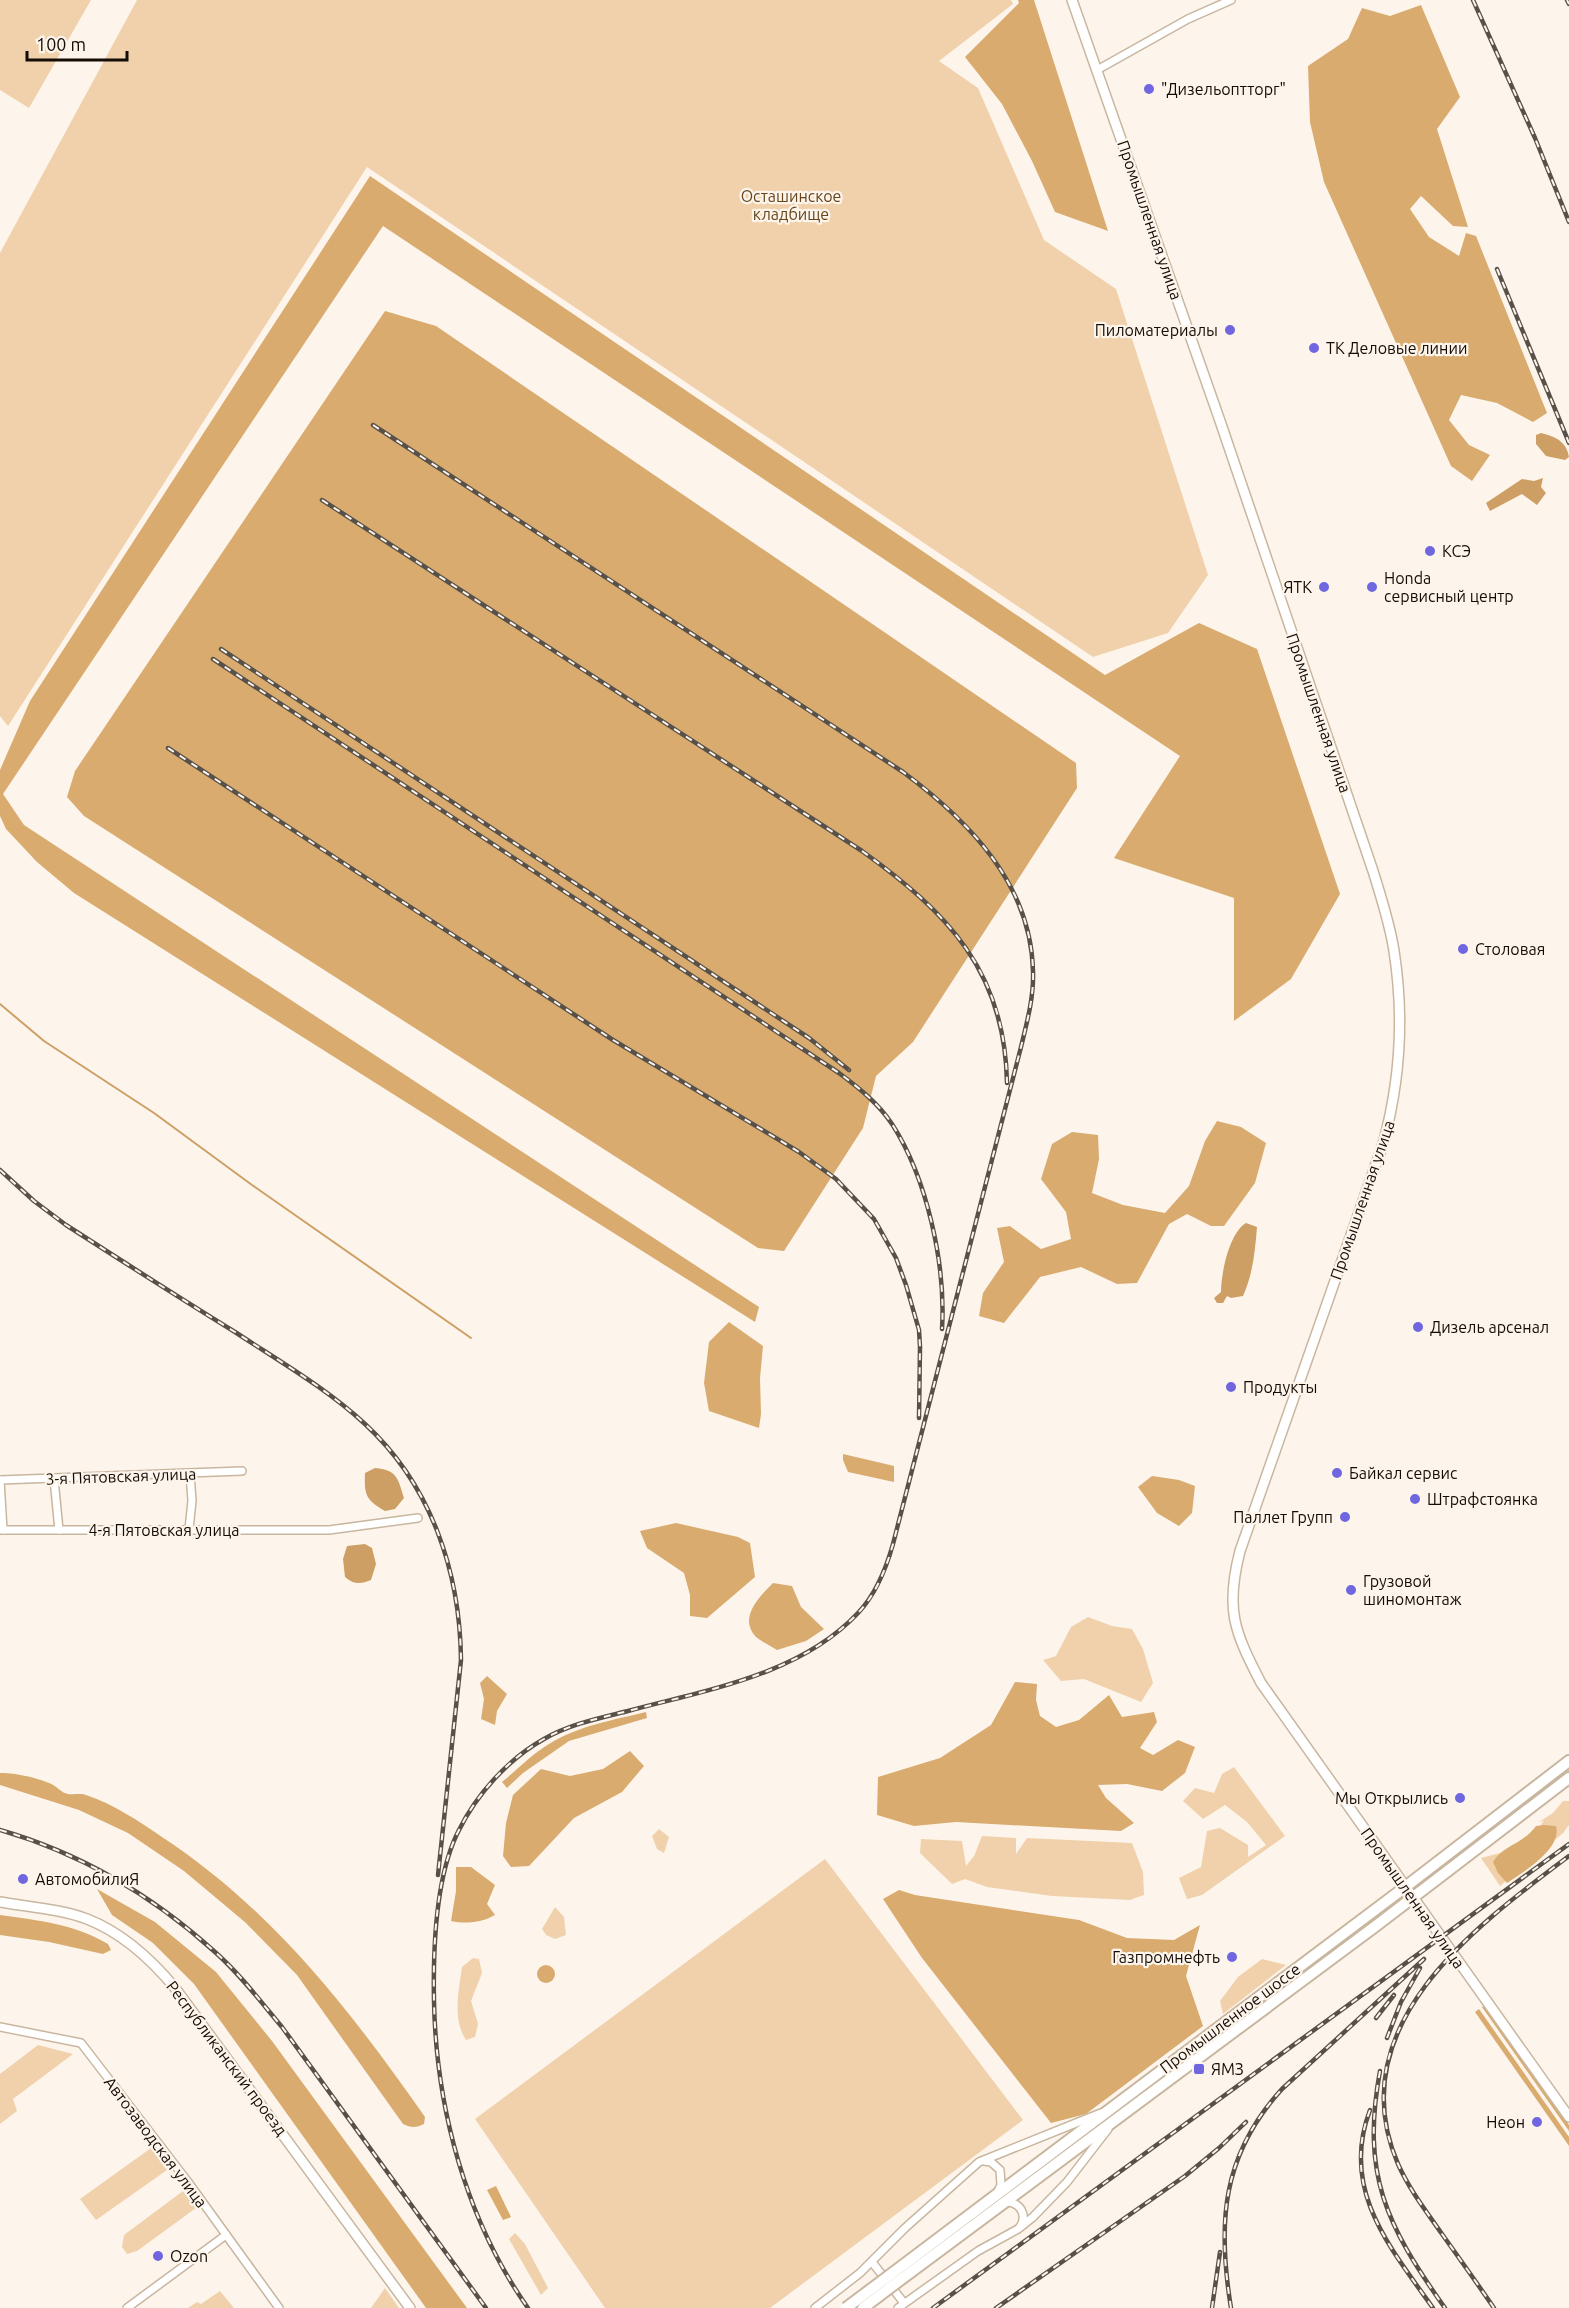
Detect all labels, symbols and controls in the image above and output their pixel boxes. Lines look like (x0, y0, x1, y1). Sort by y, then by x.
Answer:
scale bar (27, 24, 128, 62)
text: 100 m (36, 34, 86, 54)
place label: "Дизельоптторг" (1161, 80, 1286, 98)
marker: "Дизельоптторг" (1142, 82, 1156, 96)
street label: Промышленная улица (1114, 138, 1186, 302)
park label: Осташинское кладбище (741, 187, 841, 223)
place label: Пиломатериалы (1095, 321, 1218, 339)
marker: Пиломатериалы (1223, 323, 1237, 337)
place label: ТК Деловые линии (1326, 339, 1467, 357)
marker: ТК Деловые линии (1307, 341, 1321, 355)
place label: КСЭ (1442, 542, 1471, 560)
marker: КСЭ (1423, 544, 1437, 558)
place label: Honda сервисный центр (1384, 569, 1514, 605)
place label: ЯТК (1283, 578, 1312, 596)
marker: ЯТК (1317, 580, 1331, 594)
marker: Honda сервисный центр (1365, 580, 1379, 594)
street label: Промышленная улица (1283, 631, 1355, 795)
place label: Столовая (1475, 940, 1545, 958)
marker: Столовая (1456, 942, 1470, 956)
street label: Промышленная улица (1326, 1118, 1398, 1282)
place label: Дизель арсенал (1430, 1318, 1549, 1336)
marker: Дизель арсенал (1411, 1320, 1425, 1334)
place label: Продукты (1243, 1378, 1318, 1396)
marker: Продукты (1224, 1380, 1238, 1394)
street label: 3-я Пятовская улица (45, 1464, 197, 1488)
place label: Байкал сервис (1349, 1464, 1458, 1482)
marker: Байкал сервис (1330, 1466, 1344, 1480)
place label: Штрафстоянка (1427, 1490, 1538, 1508)
marker: Штрафстоянка (1408, 1492, 1422, 1506)
place label: Паллет Групп (1233, 1508, 1333, 1526)
marker: Паллет Групп (1338, 1510, 1352, 1524)
street label: 4-я Пятовская улица (89, 1521, 239, 1539)
place label: Грузовой шиномонтаж (1363, 1572, 1462, 1608)
marker: Грузовой шиномонтаж (1344, 1583, 1358, 1597)
place label: Мы Открылись (1335, 1789, 1448, 1807)
marker: Мы Открылись (1453, 1791, 1467, 1805)
street label: Промышленная улица (1358, 1824, 1468, 1972)
place label: АвтомобилиЯ (35, 1870, 139, 1888)
marker: АвтомобилиЯ (16, 1872, 30, 1886)
place label: Газпромнефть (1112, 1948, 1220, 1966)
marker: Газпромнефть (1225, 1950, 1239, 1964)
street label: Промышленное шоссе (1156, 1959, 1304, 2077)
street label: Республиканский проезд (163, 1977, 291, 2139)
place label: ЯМЗ (1211, 2060, 1244, 2078)
marker: ЯМЗ (1192, 2062, 1206, 2076)
street label: Автозаводская улица (101, 2073, 211, 2211)
place label: Неон (1486, 2113, 1525, 2131)
marker: Неон (1530, 2115, 1544, 2129)
place label: Ozon (170, 2247, 208, 2265)
marker: Ozon (151, 2249, 165, 2263)

